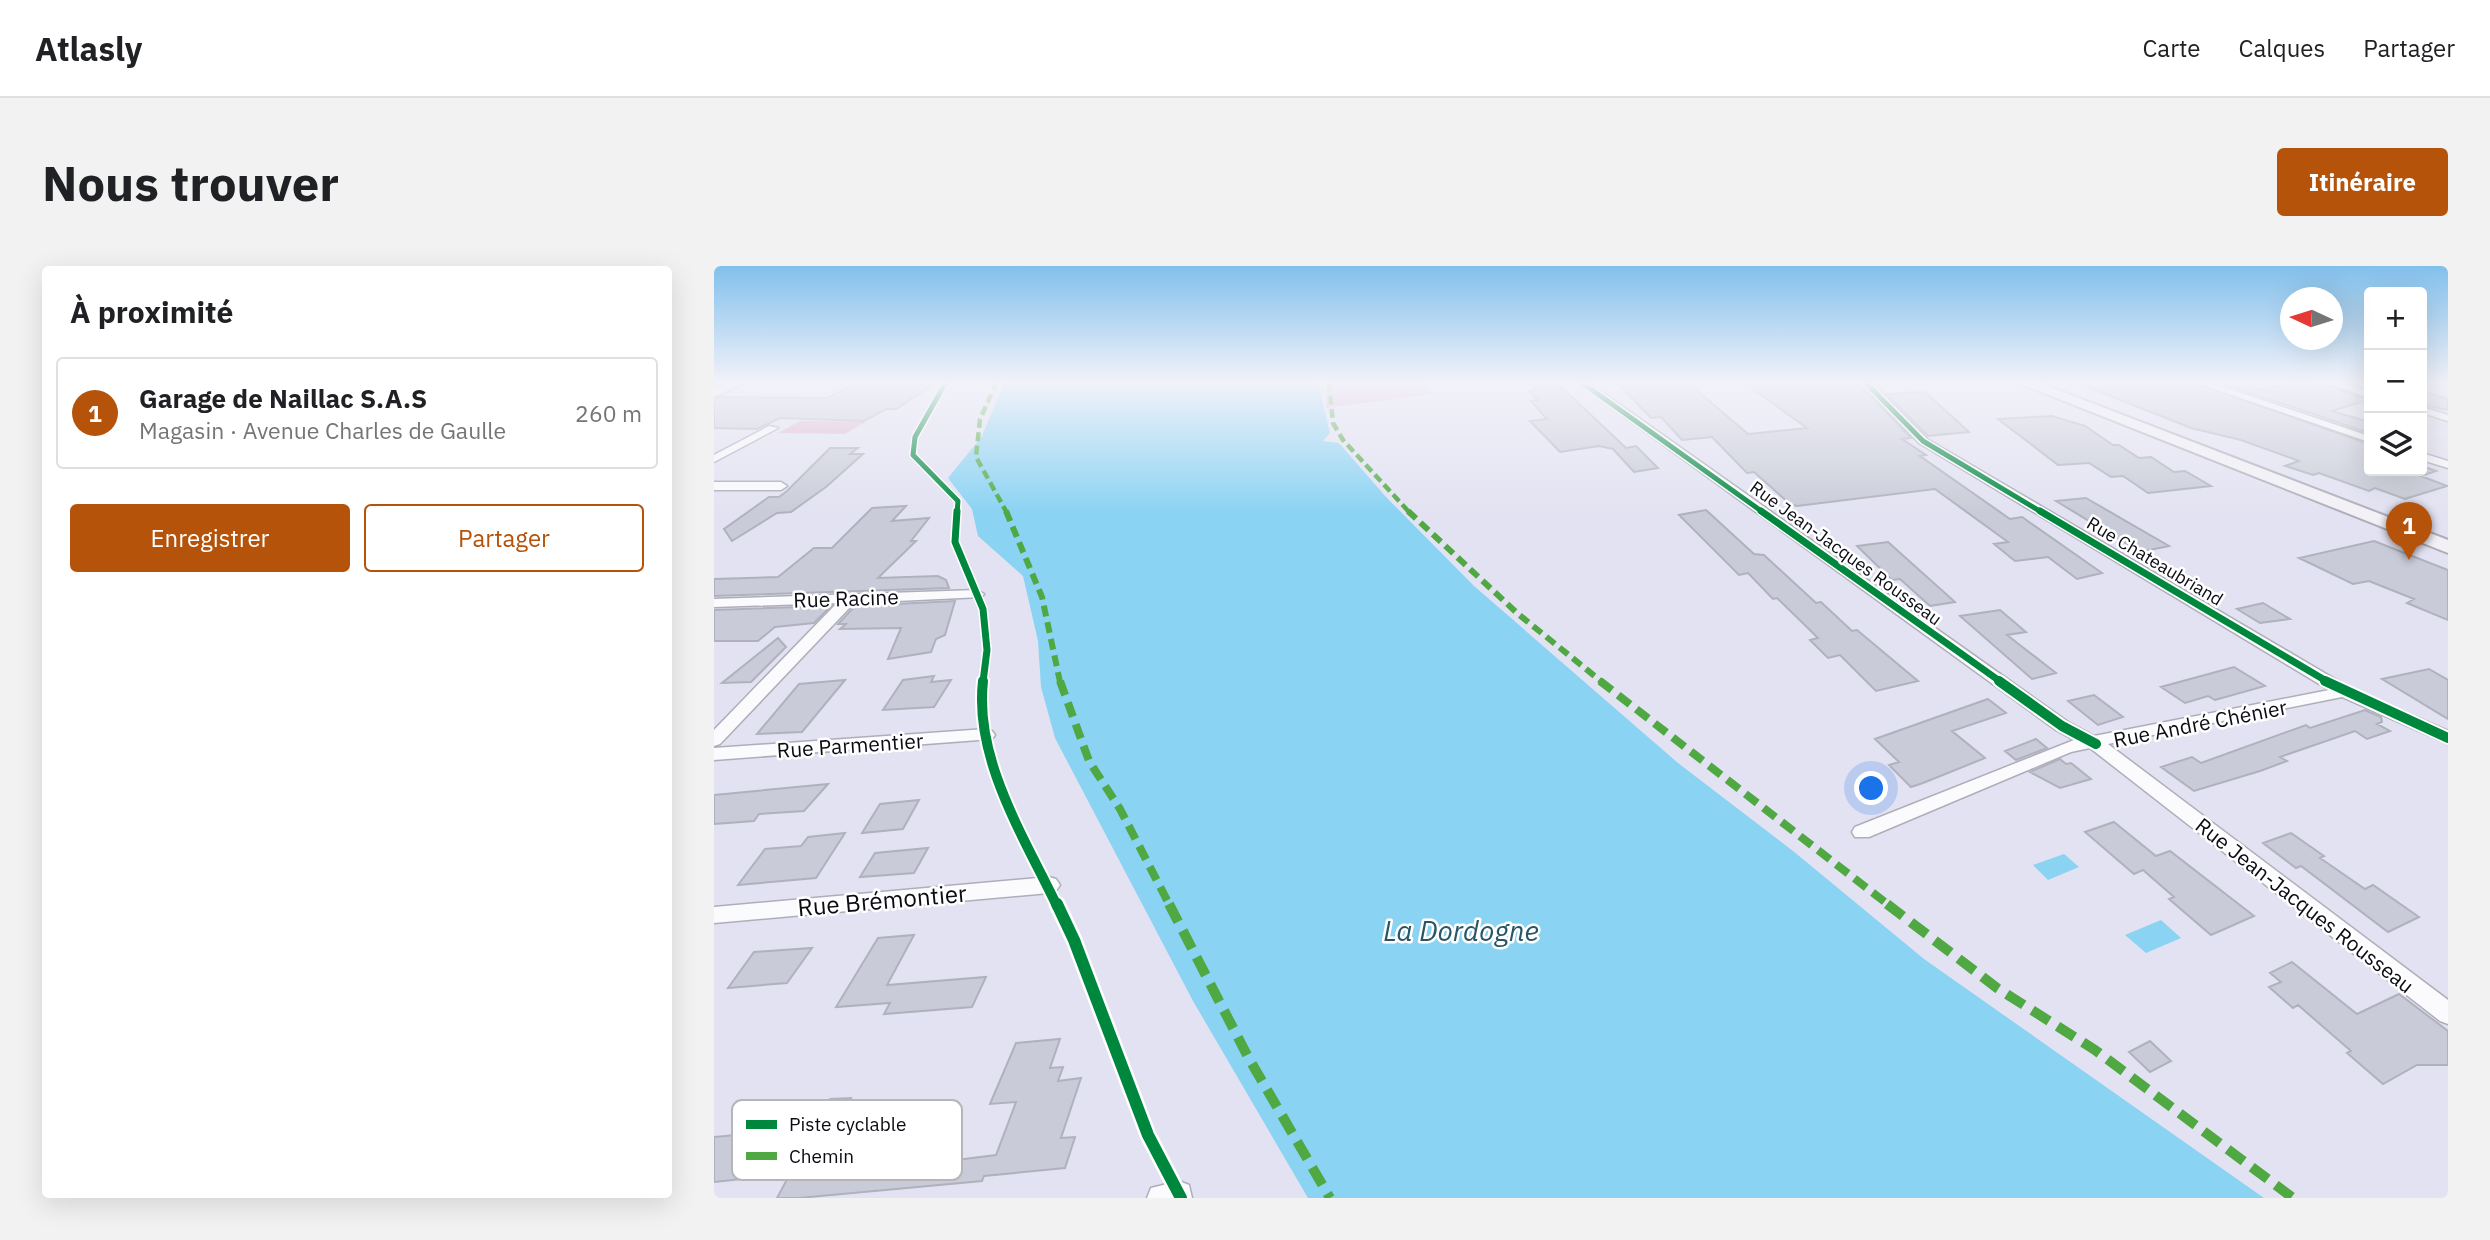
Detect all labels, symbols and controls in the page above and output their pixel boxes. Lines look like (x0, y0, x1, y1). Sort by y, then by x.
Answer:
text: Atlasly (35, 27, 142, 70)
text: Carte (2142, 32, 2201, 64)
text: Calques (2239, 32, 2325, 64)
text: Partager (2363, 32, 2455, 64)
button: Itinéraire (2277, 148, 2448, 216)
text: Nous trouver (42, 151, 339, 214)
north arrow (2280, 287, 2343, 350)
map controls (2364, 287, 2427, 476)
button: + (2364, 287, 2427, 350)
text: À proximité (70, 292, 233, 331)
button: − (2364, 350, 2427, 413)
text: Garage de Naillac S.A.S (139, 381, 427, 415)
text: 1 (88, 398, 102, 428)
text: 260 m (575, 398, 642, 428)
button: layers (2364, 413, 2427, 476)
text: Magasin · Avenue Charles de Gaulle (139, 415, 506, 445)
street label: Rue Jean-Jacques Rousseau (1746, 476, 1946, 630)
pin: 1 (2386, 502, 2432, 560)
button: Enregistrer (70, 504, 350, 572)
button: Partager (364, 504, 644, 572)
street label: Rue Chateaubriand (2083, 511, 2227, 611)
street label: Rue Racine (793, 582, 899, 614)
street label: Rue André Chénier (2111, 692, 2290, 754)
street label: Rue Parmentier (776, 726, 925, 764)
your location (1854, 771, 1888, 805)
street label: Rue Jean-Jacques Rousseau (2190, 811, 2420, 999)
street label: Rue Brémontier (796, 877, 968, 923)
water label: La Dordogne (1383, 912, 1539, 949)
legend (732, 1100, 962, 1180)
text: Piste cyclable (789, 1112, 906, 1136)
text: Chemin (789, 1144, 854, 1168)

